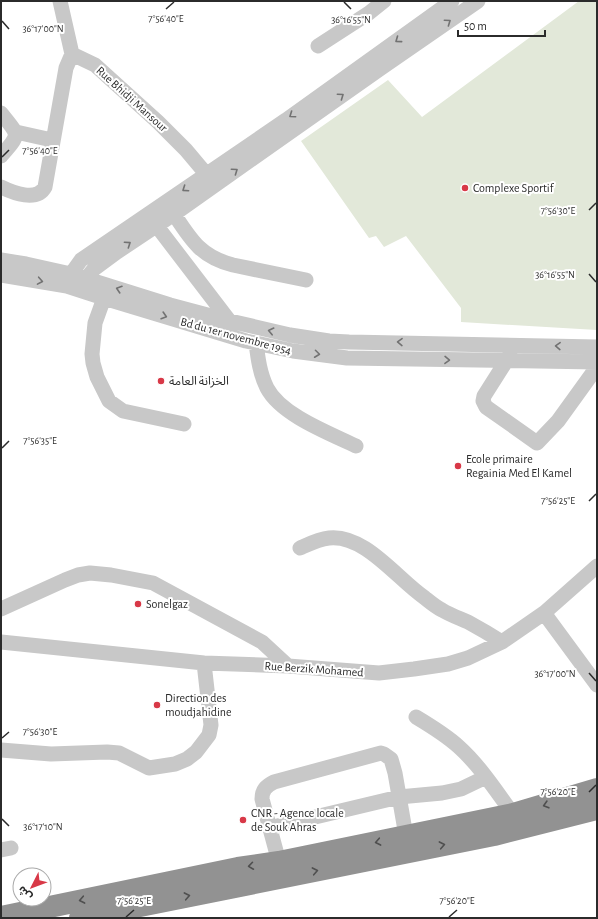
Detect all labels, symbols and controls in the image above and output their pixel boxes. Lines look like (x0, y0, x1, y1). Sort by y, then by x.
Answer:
scale bar (458, 12, 545, 38)
text: 7°56'40"E (148, 14, 184, 24)
text: 36°16'55"N (331, 15, 371, 25)
one-way arrow (444, 19, 451, 27)
text: 50 m (464, 20, 487, 32)
text: 36°17'00"N (22, 24, 64, 34)
one-way arrow (395, 35, 402, 43)
street label: Rue Bhidji Mansour (93, 64, 170, 135)
one-way arrow (337, 93, 344, 101)
one-way arrow (289, 110, 296, 118)
text: 7°56'40"E (22, 146, 58, 156)
one-way arrow (231, 168, 238, 176)
place label: Complexe Sportif (473, 182, 555, 194)
marker: Complexe Sportif (460, 183, 470, 193)
one-way arrow (182, 184, 189, 192)
text: 7°56'30"E (541, 206, 576, 216)
one-way arrow (123, 242, 130, 249)
text: 36°16'55"N (535, 270, 575, 280)
one-way arrow (36, 276, 43, 284)
one-way arrow (115, 285, 122, 294)
one-way arrow (161, 311, 168, 320)
street label: Bd du 1er novembre 1954 (179, 315, 293, 357)
one-way arrow (268, 327, 274, 335)
one-way arrow (397, 338, 403, 347)
one-way arrow (555, 342, 561, 351)
one-way arrow (314, 350, 320, 359)
one-way arrow (444, 356, 450, 364)
place label: الخزانة العامة (169, 375, 229, 388)
marker: الخزانة العامة (156, 376, 166, 386)
text: 7°56'35"E (23, 436, 57, 446)
place label: Ecole primaire Regainia Med El Kamel (466, 453, 572, 479)
marker: Ecole primaire Regainia Med El Kamel (453, 461, 463, 471)
text: 7°56'25"E (541, 496, 575, 506)
place label: Sonelgaz (146, 598, 188, 610)
marker: Sonelgaz (133, 599, 143, 609)
street label: Rue Berzik Mohamed (264, 660, 364, 678)
text: 36°17'00"N (534, 669, 576, 679)
place label: Direction des moudjahidine (165, 692, 232, 719)
marker: Direction des moudjahidine (152, 700, 162, 710)
text: 7°56'30"E (23, 727, 58, 737)
text: 7°56'20"E (540, 787, 576, 797)
one-way arrow (543, 800, 550, 809)
place label: CNR - Agence locale de Souk Ahras (251, 807, 344, 833)
marker: CNR - Agence locale de Souk Ahras (238, 815, 248, 825)
text: 36°17'10"N (23, 822, 63, 832)
one-way arrow (375, 837, 382, 845)
one-way arrow (439, 842, 445, 850)
one-way arrow (248, 861, 254, 870)
north arrow (12, 867, 52, 907)
one-way arrow (311, 867, 318, 875)
text: ش (16, 883, 35, 903)
one-way arrow (184, 893, 190, 901)
one-way arrow (79, 896, 85, 904)
text: 7°56'25"E (117, 896, 151, 906)
text: 7°56'20"E (439, 896, 475, 906)

